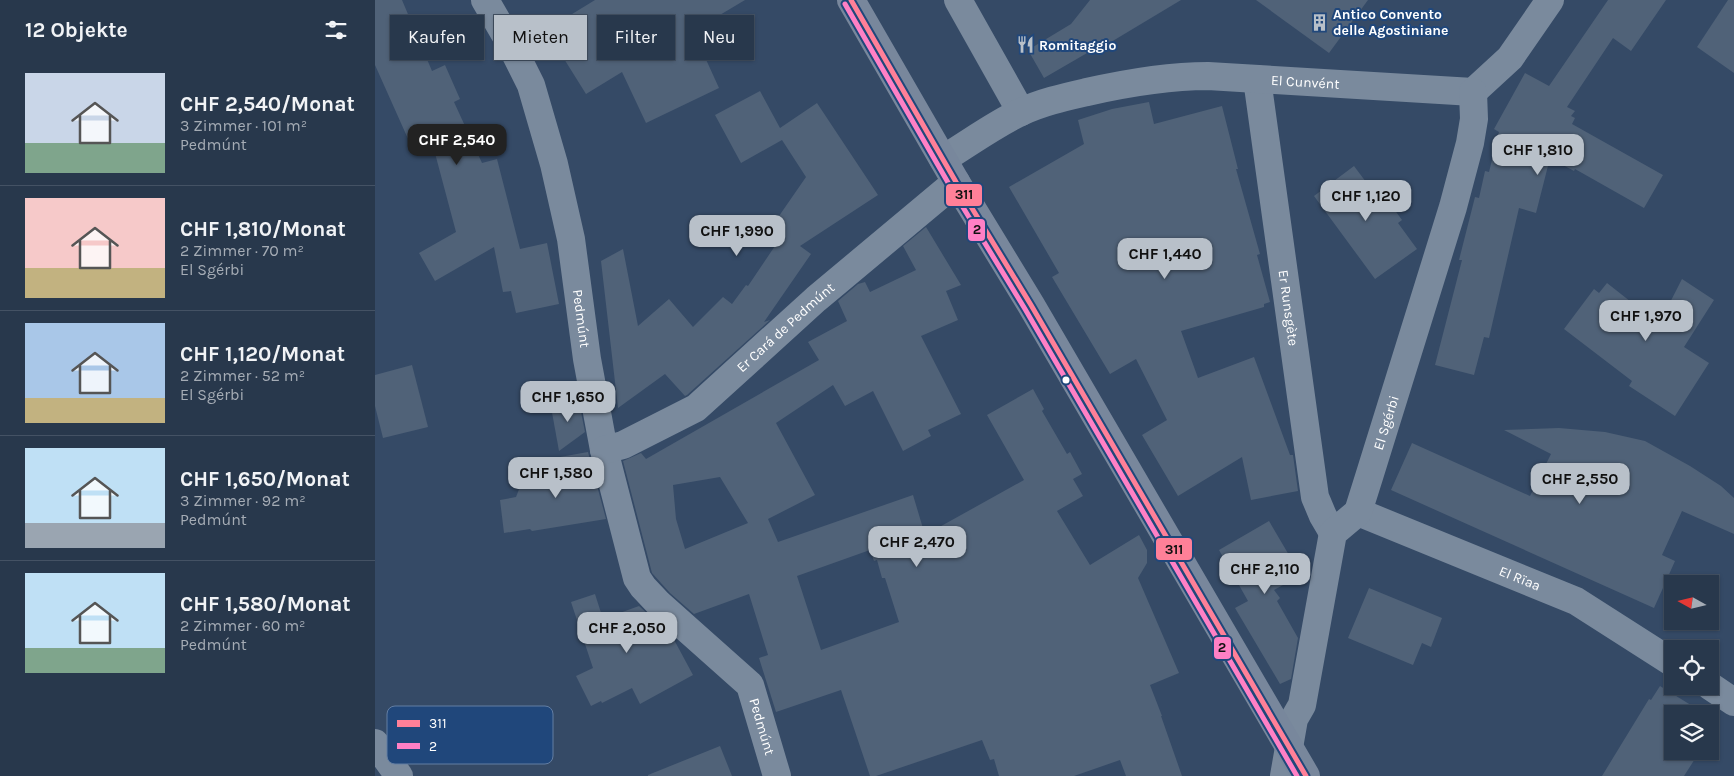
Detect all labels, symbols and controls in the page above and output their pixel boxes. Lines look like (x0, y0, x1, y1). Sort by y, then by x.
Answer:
place label: Antico Convento delle Agostiniane (1333, 6, 1448, 39)
building icon: Antico Convento delle Agostiniane (1309, 12, 1329, 32)
chip: Kaufen (390, 15, 484, 60)
chip: Mieten (494, 15, 587, 60)
chip: Filter (597, 15, 675, 60)
chip: Neu (685, 15, 754, 60)
icon: filters (322, 16, 350, 44)
text: 12 Objekte (25, 18, 128, 42)
restaurant icon: Romitaggio (1015, 35, 1035, 55)
place label: Romitaggio (1039, 37, 1116, 54)
street label: El Cunvént (1271, 72, 1340, 93)
text: CHF 2,540/Monat (180, 92, 355, 116)
icon: home (65, 93, 125, 153)
text: 3 Zimmer · 101 m² (180, 116, 307, 135)
pin: CHF 2,540 (400, 124, 514, 166)
text: CHF 2,540 (419, 130, 495, 149)
pin: CHF 1,810 (1481, 134, 1595, 176)
text: Pedmúnt (180, 135, 247, 154)
text: CHF 1,810 (1503, 140, 1573, 159)
pin: CHF 1,120 (1309, 180, 1423, 222)
line badge: 311 (945, 183, 983, 207)
text: 311 (955, 186, 973, 203)
text: CHF 1,120 (1331, 186, 1401, 205)
pin: CHF 1,990 (680, 214, 794, 257)
text: CHF 1,810/Monat (180, 217, 346, 241)
icon: home (65, 218, 125, 278)
line badge: 2 (967, 218, 986, 242)
text: CHF 1,990 (700, 221, 774, 240)
text: 2 (973, 221, 981, 238)
pin: CHF 1,440 (1108, 238, 1222, 280)
text: 2 Zimmer · 70 m² (180, 241, 304, 260)
text: CHF 1,440 (1128, 244, 1202, 263)
text: El Sgérbi (180, 260, 244, 279)
street label: Er Runsgète (1275, 269, 1302, 347)
street label: Er Cará de Pedmúnt (733, 279, 838, 376)
street label: Pedmúnt (569, 288, 593, 349)
pin: CHF 1,970 (1589, 300, 1703, 342)
text: CHF 1,970 (1610, 306, 1682, 325)
text: CHF 1,120/Monat (180, 342, 345, 366)
icon: home (65, 343, 125, 403)
text: 2 Zimmer · 52 m² (180, 366, 305, 385)
unlabelled marker (1061, 375, 1071, 385)
pin: CHF 1,650 (511, 380, 625, 423)
text: El Sgérbi (180, 385, 244, 404)
text: CHF 1,650 (531, 387, 605, 406)
street label: El Sgérbi (1370, 393, 1403, 452)
pin: CHF 1,580 (499, 456, 613, 499)
pin: CHF 2,550 (1523, 462, 1637, 505)
text: CHF 1,580 (519, 463, 593, 482)
text: CHF 1,650/Monat (180, 467, 350, 491)
icon: home (65, 468, 125, 528)
text: CHF 2,550 (1542, 469, 1618, 488)
text: 3 Zimmer · 92 m² (180, 491, 306, 510)
text: Pedmúnt (180, 510, 247, 529)
pin: CHF 2,470 (860, 526, 974, 568)
text: CHF 2,470 (879, 532, 955, 551)
line badge: 311 (1155, 537, 1193, 561)
text: 311 (1165, 541, 1183, 558)
pin: CHF 2,110 (1208, 552, 1322, 595)
text: CHF 2,110 (1230, 559, 1300, 578)
street label: El Rïaa (1497, 563, 1543, 595)
north arrow (1664, 575, 1719, 630)
map controls (1664, 575, 1719, 760)
text: CHF 1,580/Monat (180, 592, 351, 616)
icon: home (65, 593, 125, 653)
pin: CHF 2,050 (570, 612, 684, 654)
text: 2 Zimmer · 60 m² (180, 616, 306, 635)
text: CHF 2,050 (588, 618, 666, 637)
text: Pedmúnt (180, 635, 247, 654)
line badge: 2 (1213, 636, 1232, 660)
text: 2 (1218, 639, 1226, 656)
button: locate (1664, 640, 1719, 695)
street label: Pedmúnt (745, 696, 778, 757)
button: layers (1664, 705, 1719, 760)
legend (387, 706, 553, 764)
text: 311 (429, 715, 447, 732)
text: 2 (429, 738, 437, 755)

